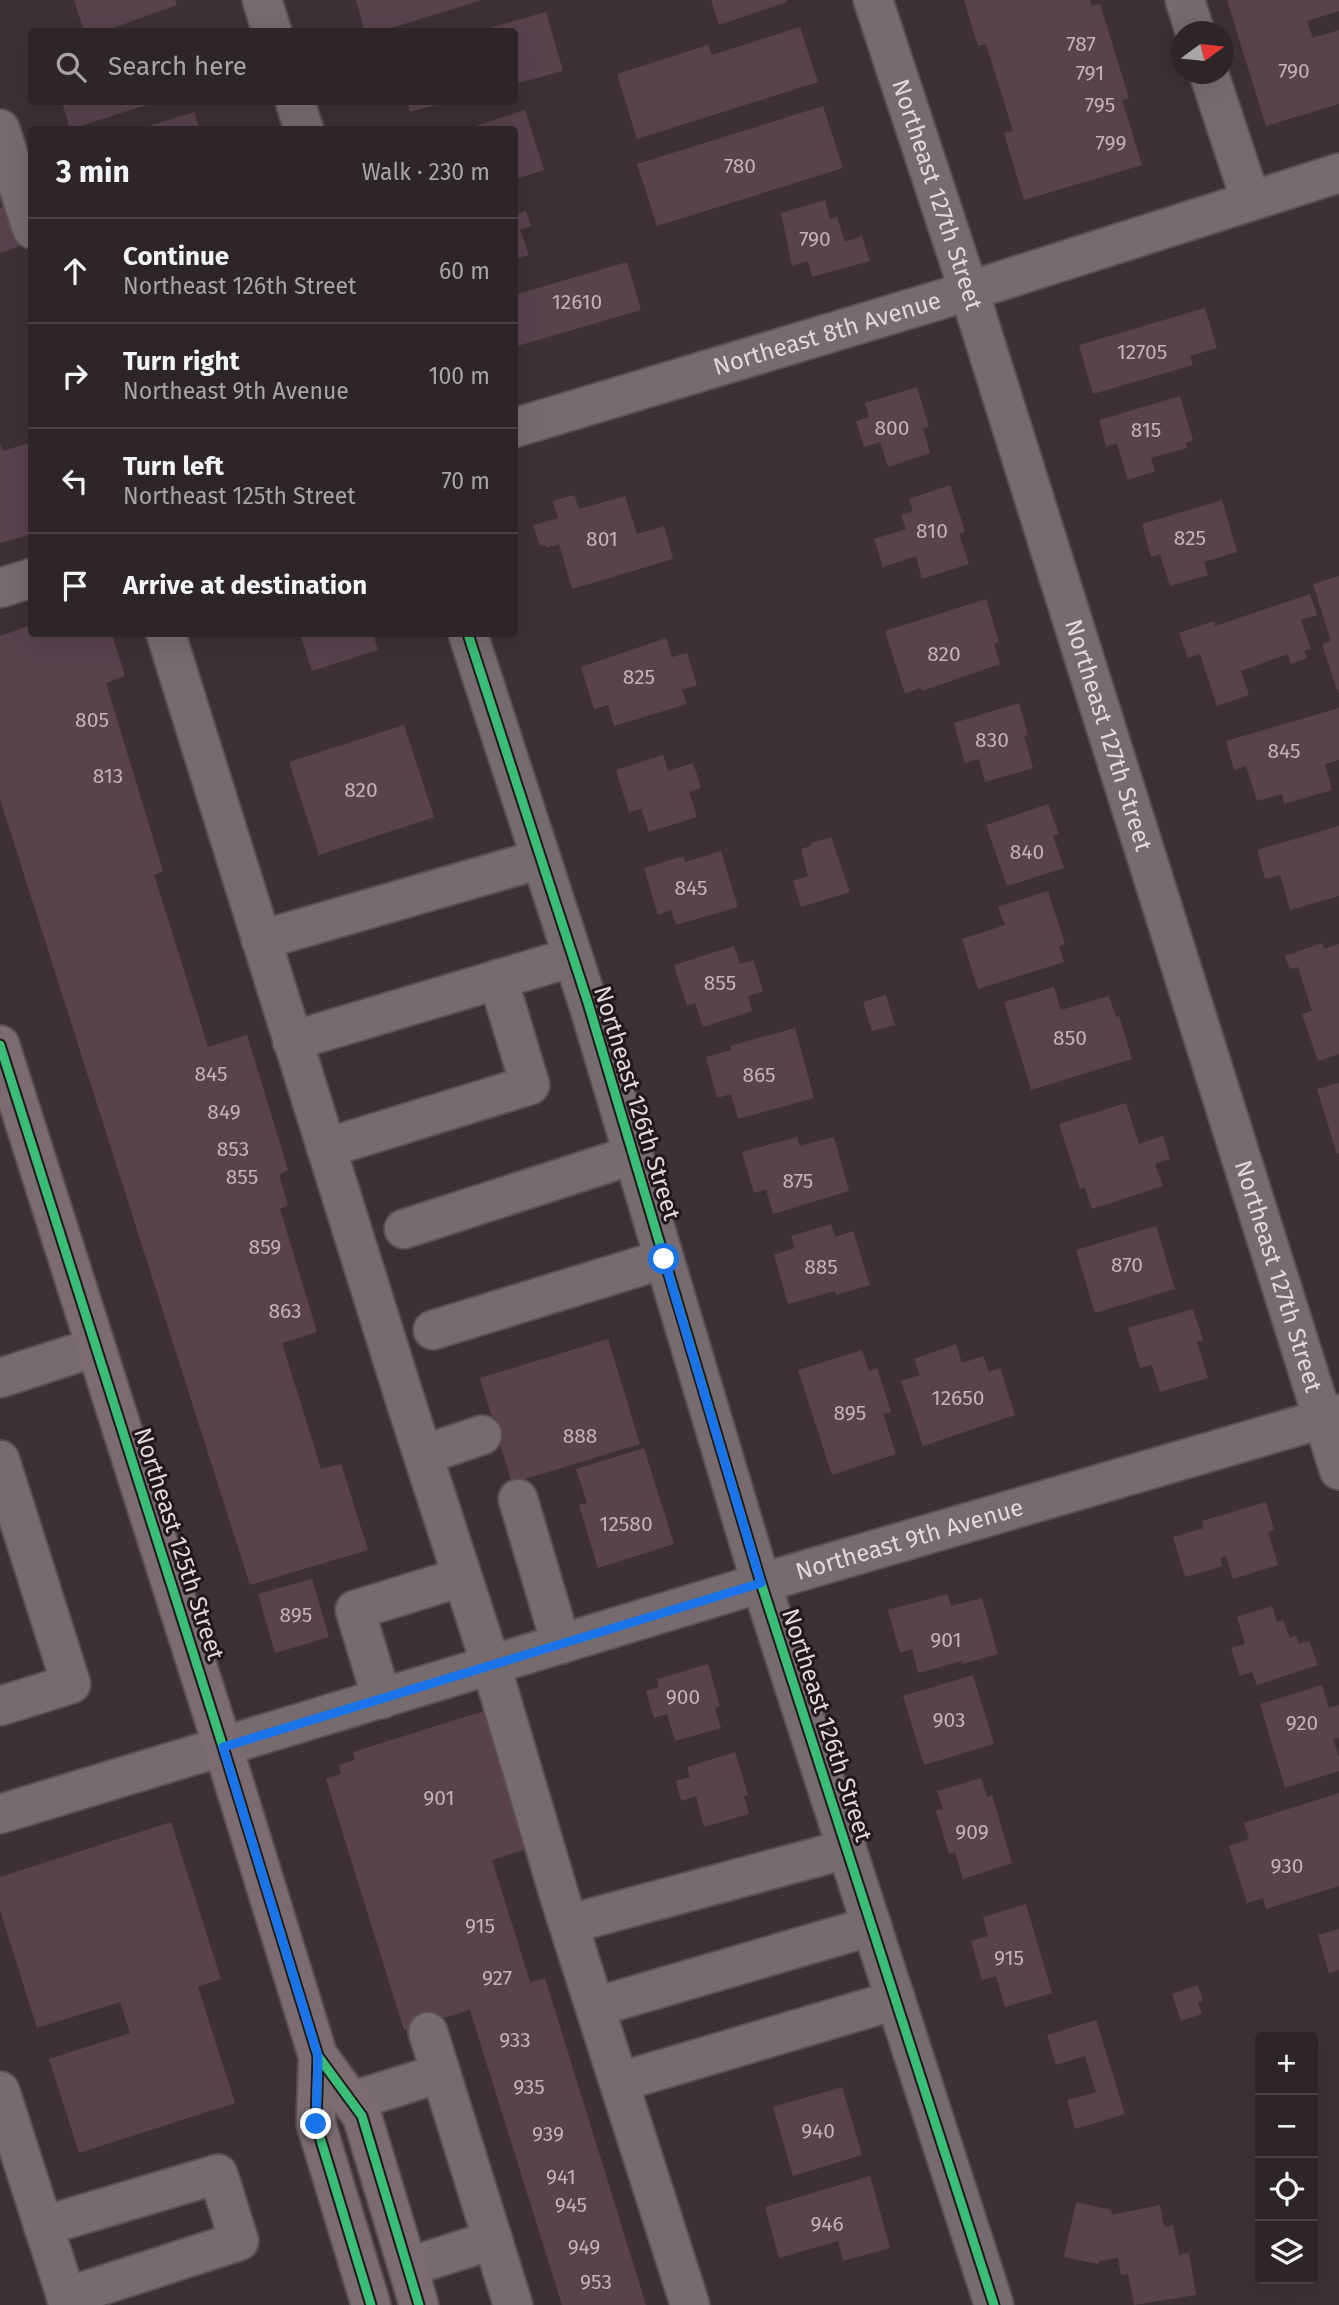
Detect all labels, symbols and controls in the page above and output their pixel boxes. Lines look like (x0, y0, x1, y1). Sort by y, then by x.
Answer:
north arrow (1171, 21, 1234, 84)
search box (28, 28, 518, 105)
house number: 787 (1066, 31, 1096, 57)
icon: search (52, 48, 90, 86)
text: Search here (108, 51, 247, 82)
house number: 790 (1278, 58, 1310, 84)
house number: 791 (1076, 60, 1104, 86)
street label: Northeast 127th Street (886, 76, 988, 314)
house number: 795 (1085, 92, 1115, 118)
house number: 799 (1096, 130, 1127, 156)
house number: 780 (724, 153, 756, 179)
text: 3 min (56, 154, 130, 190)
text: Walk · 230 m (362, 158, 490, 186)
house number: 790 (799, 226, 831, 252)
text: Continue (123, 241, 229, 272)
icon: ahead (56, 252, 94, 290)
text: 60 m (439, 257, 490, 285)
text: Northeast 126th Street (123, 272, 356, 300)
street label: Northeast 8th Avenue (710, 286, 944, 381)
house number: 12610 (552, 289, 602, 315)
house number: 12705 (1117, 339, 1167, 365)
text: Turn right (123, 346, 240, 377)
icon: right (56, 357, 94, 395)
text: 100 m (429, 362, 490, 390)
text: Northeast 9th Avenue (123, 377, 349, 405)
house number: 800 (874, 415, 910, 441)
house number: 815 (1131, 417, 1161, 443)
text: Turn left (123, 451, 224, 482)
icon: left (56, 462, 94, 500)
text: 70 m (441, 467, 490, 495)
text: Northeast 125th Street (123, 482, 356, 510)
house number: 810 (916, 518, 948, 544)
house number: 825 (1174, 525, 1206, 551)
house number: 801 (586, 526, 618, 552)
icon: arrive (56, 567, 94, 605)
text: Arrive at destination (123, 570, 367, 601)
street label: Northeast 127th Street (1059, 616, 1158, 855)
house number: 820 (927, 641, 961, 667)
house number: 825 (623, 664, 655, 690)
house number: 805 (75, 707, 109, 733)
house number: 830 (975, 727, 1009, 753)
house number: 845 (1267, 738, 1301, 764)
house number: 813 (93, 763, 123, 789)
house number: 820 (344, 777, 378, 803)
house number: 840 (1010, 839, 1044, 865)
house number: 845 (674, 875, 708, 901)
house number: 855 (704, 970, 736, 996)
street label: Northeast 126th Street (588, 982, 686, 1224)
house number: 850 (1053, 1025, 1087, 1051)
house number: 845 (194, 1061, 228, 1087)
house number: 865 (742, 1062, 776, 1088)
house number: 849 (207, 1099, 241, 1125)
house number: 853 (217, 1136, 249, 1162)
street label: Northeast 127th Street (1229, 1157, 1328, 1396)
house number: 855 (226, 1164, 258, 1190)
house number: 875 (783, 1168, 813, 1194)
house number: 859 (249, 1234, 281, 1260)
route start (648, 1243, 679, 1274)
house number: 870 (1111, 1252, 1143, 1278)
house number: 885 (804, 1254, 838, 1280)
house number: 863 (268, 1298, 302, 1324)
house number: 12650 (932, 1385, 984, 1411)
house number: 895 (834, 1400, 866, 1426)
house number: 888 (563, 1423, 597, 1449)
street label: Northeast 125th Street (128, 1424, 230, 1664)
street label: Northeast 9th Avenue (792, 1493, 1027, 1586)
house number: 12580 (599, 1511, 653, 1537)
house number: 895 (280, 1602, 312, 1628)
street label: Northeast 126th Street (776, 1605, 878, 1845)
house number: 901 (930, 1627, 962, 1653)
house number: 900 (666, 1684, 700, 1710)
house number: 903 (932, 1707, 966, 1733)
house number: 920 (1286, 1710, 1318, 1736)
house number: 901 (423, 1785, 455, 1811)
house number: 909 (955, 1819, 989, 1845)
house number: 930 (1271, 1853, 1303, 1879)
house number: 915 (465, 1913, 495, 1939)
house number: 915 (994, 1945, 1024, 1971)
house number: 927 (482, 1965, 512, 1991)
house number: 933 (499, 2027, 531, 2053)
map controls (1255, 2032, 1318, 2284)
button: + (1255, 2032, 1318, 2095)
house number: 935 (513, 2074, 545, 2100)
button: − (1255, 2095, 1318, 2158)
route end (300, 2108, 331, 2139)
house number: 940 (801, 2118, 835, 2144)
house number: 939 (532, 2121, 564, 2147)
button: locate (1255, 2158, 1318, 2221)
house number: 941 (546, 2164, 576, 2190)
house number: 945 (555, 2192, 587, 2218)
house number: 946 (810, 2211, 844, 2237)
button: layers (1255, 2221, 1318, 2284)
house number: 949 (568, 2234, 600, 2260)
house number: 953 (580, 2269, 612, 2295)

